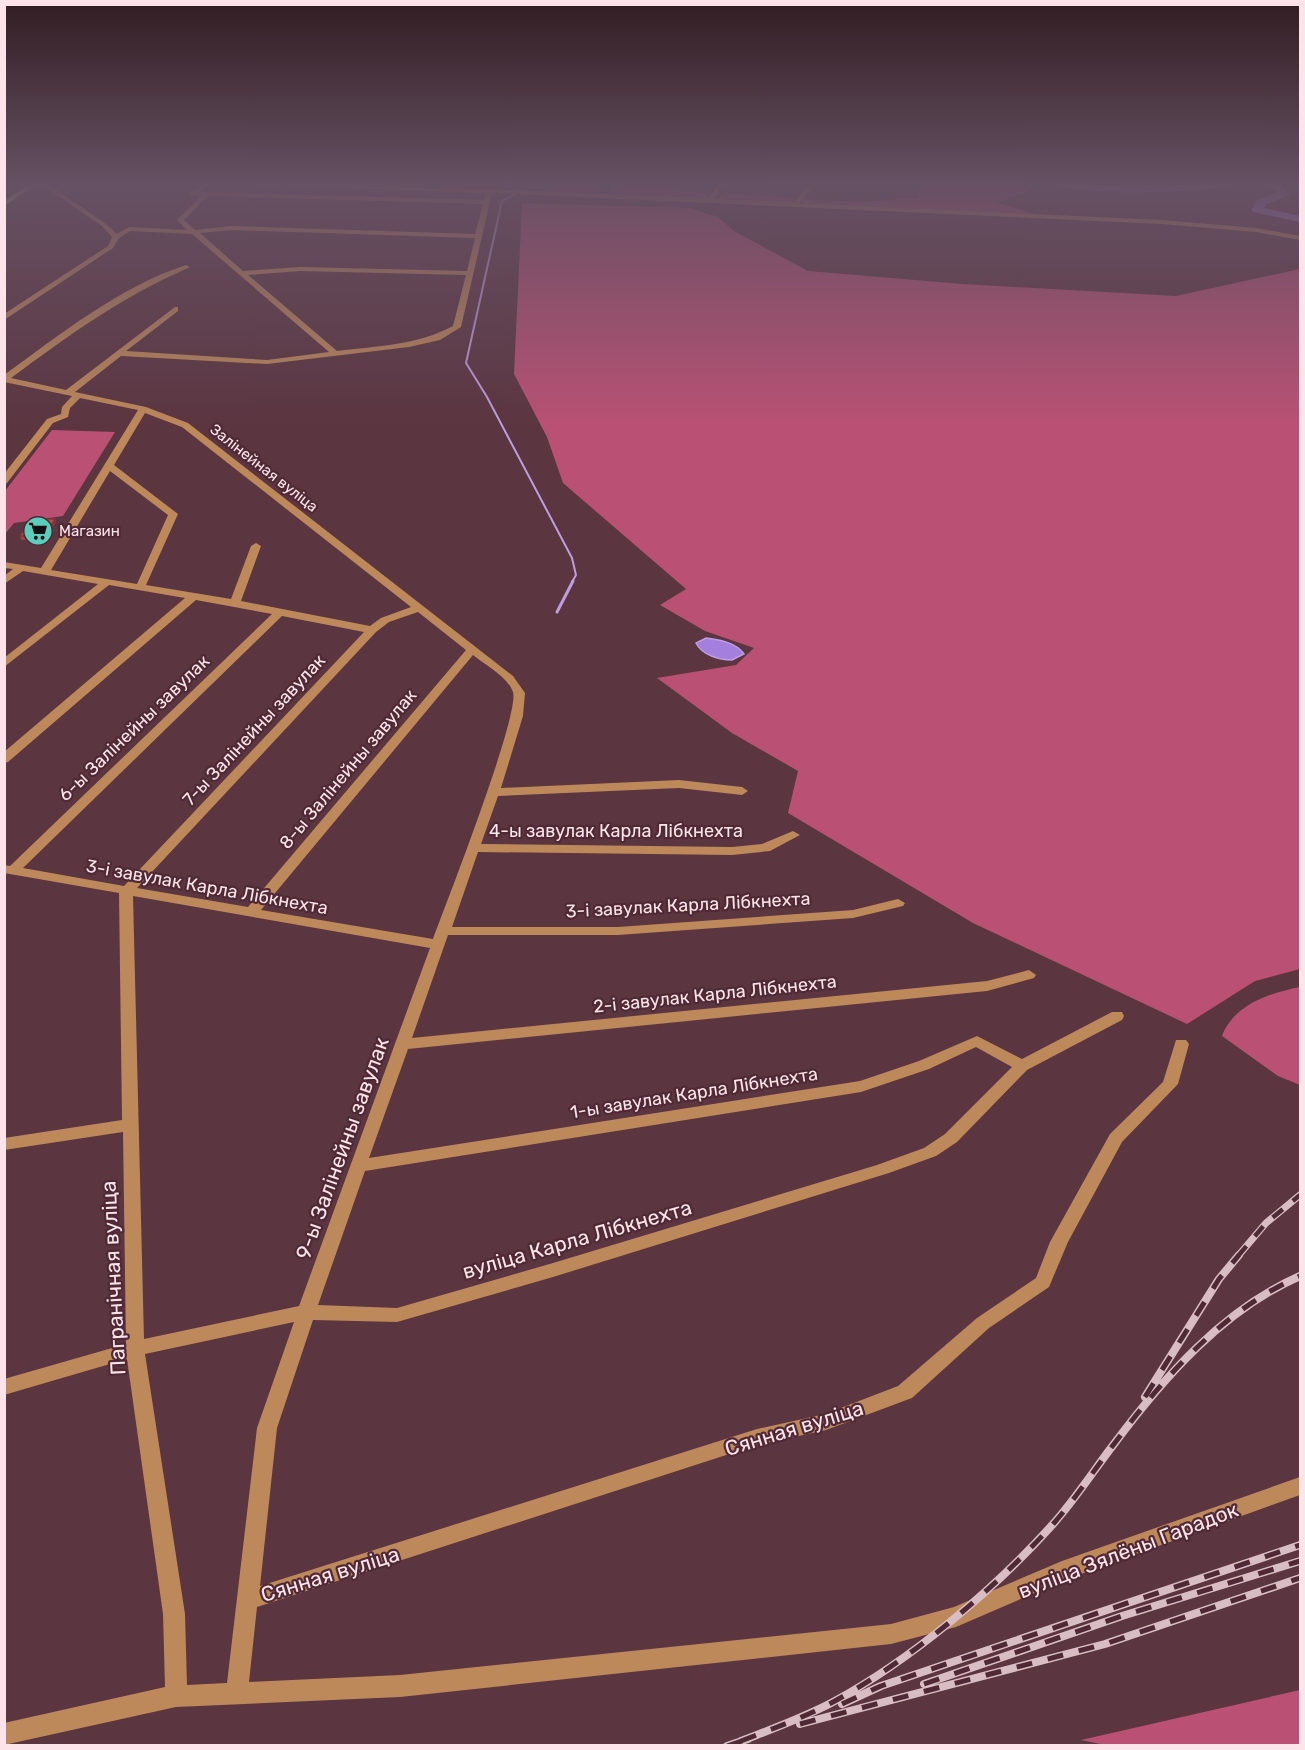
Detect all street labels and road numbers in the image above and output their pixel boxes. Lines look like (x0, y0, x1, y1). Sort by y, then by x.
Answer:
street label: Залінейная вуліца (206, 420, 322, 516)
street label: 7-ы Залінейны завулак (178, 649, 330, 810)
street label: 6-ы Залінейны завулак (54, 650, 214, 806)
street label: 8-ы Залінейны завулак (275, 684, 422, 853)
street label: 4-ы завулак Карла Лібкнехта (489, 820, 743, 842)
street label: 3-і завулак Карла Лібкнехта (84, 855, 330, 919)
street label: 3-і завулак Карла Лібкнехта (565, 888, 811, 922)
street label: 2-і завулак Карла Лібкнехта (592, 970, 838, 1018)
street label: 9-ы Залінейны завулак (290, 1034, 394, 1262)
street label: 1-ы завулак Карла Лібкнехта (569, 1063, 819, 1123)
street label: Пагранічная вуліца (95, 1180, 131, 1376)
street label: вуліца Карла Лібкнехта (459, 1194, 695, 1284)
street label: Сянная вуліца (722, 1395, 866, 1461)
street label: вуліца Зялёны Гарадок (1015, 1496, 1241, 1604)
street label: Сянная вуліца (258, 1541, 402, 1607)

